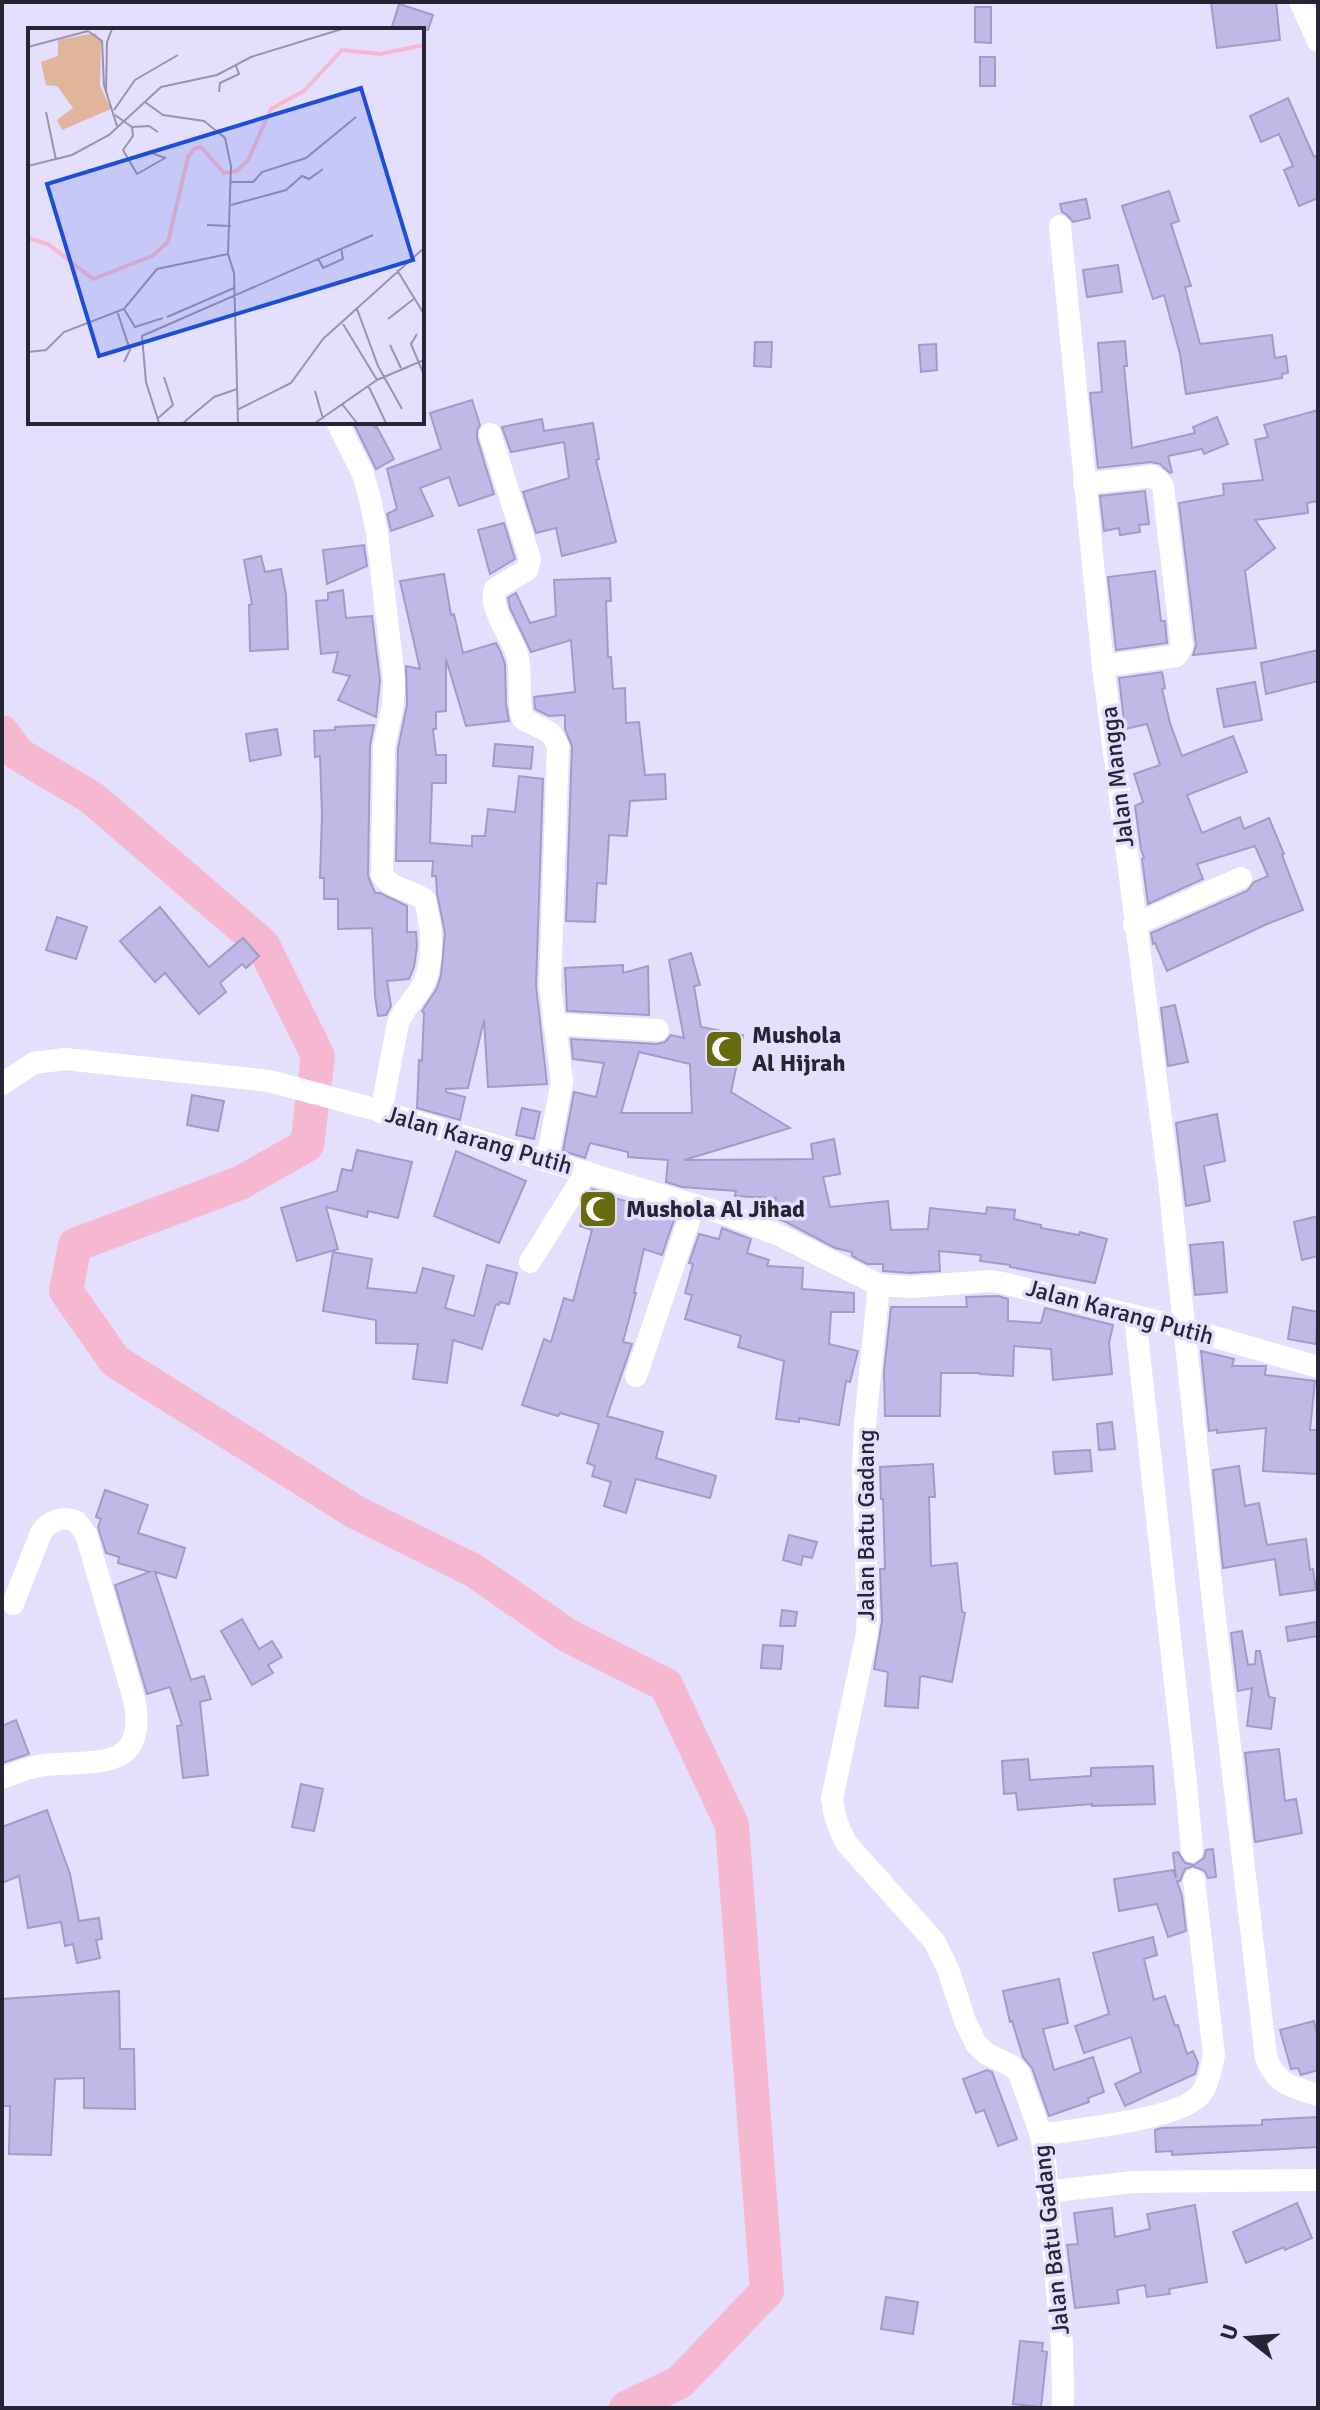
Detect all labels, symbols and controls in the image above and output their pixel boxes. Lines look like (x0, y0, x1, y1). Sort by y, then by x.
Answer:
inset map (28, 28, 424, 424)
street label: Jalan Mangga (1093, 705, 1141, 849)
place label: Mushola Al Hijrah (752, 1020, 845, 1078)
mosque icon: Mushola Al Hijrah (703, 1028, 745, 1070)
street label: Jalan Karang Putih (382, 1099, 576, 1181)
mosque icon: Mushola Al Jihad (577, 1188, 619, 1230)
place label: Mushola Al Jihad (626, 1194, 805, 1224)
street label: Jalan Karang Putih (1023, 1273, 1217, 1351)
street label: Jalan Batu Gadang (851, 1429, 881, 1621)
street label: Jalan Batu Gadang (1026, 2143, 1076, 2337)
north arrow (1208, 2298, 1288, 2378)
text: U (1214, 2321, 1244, 2343)

